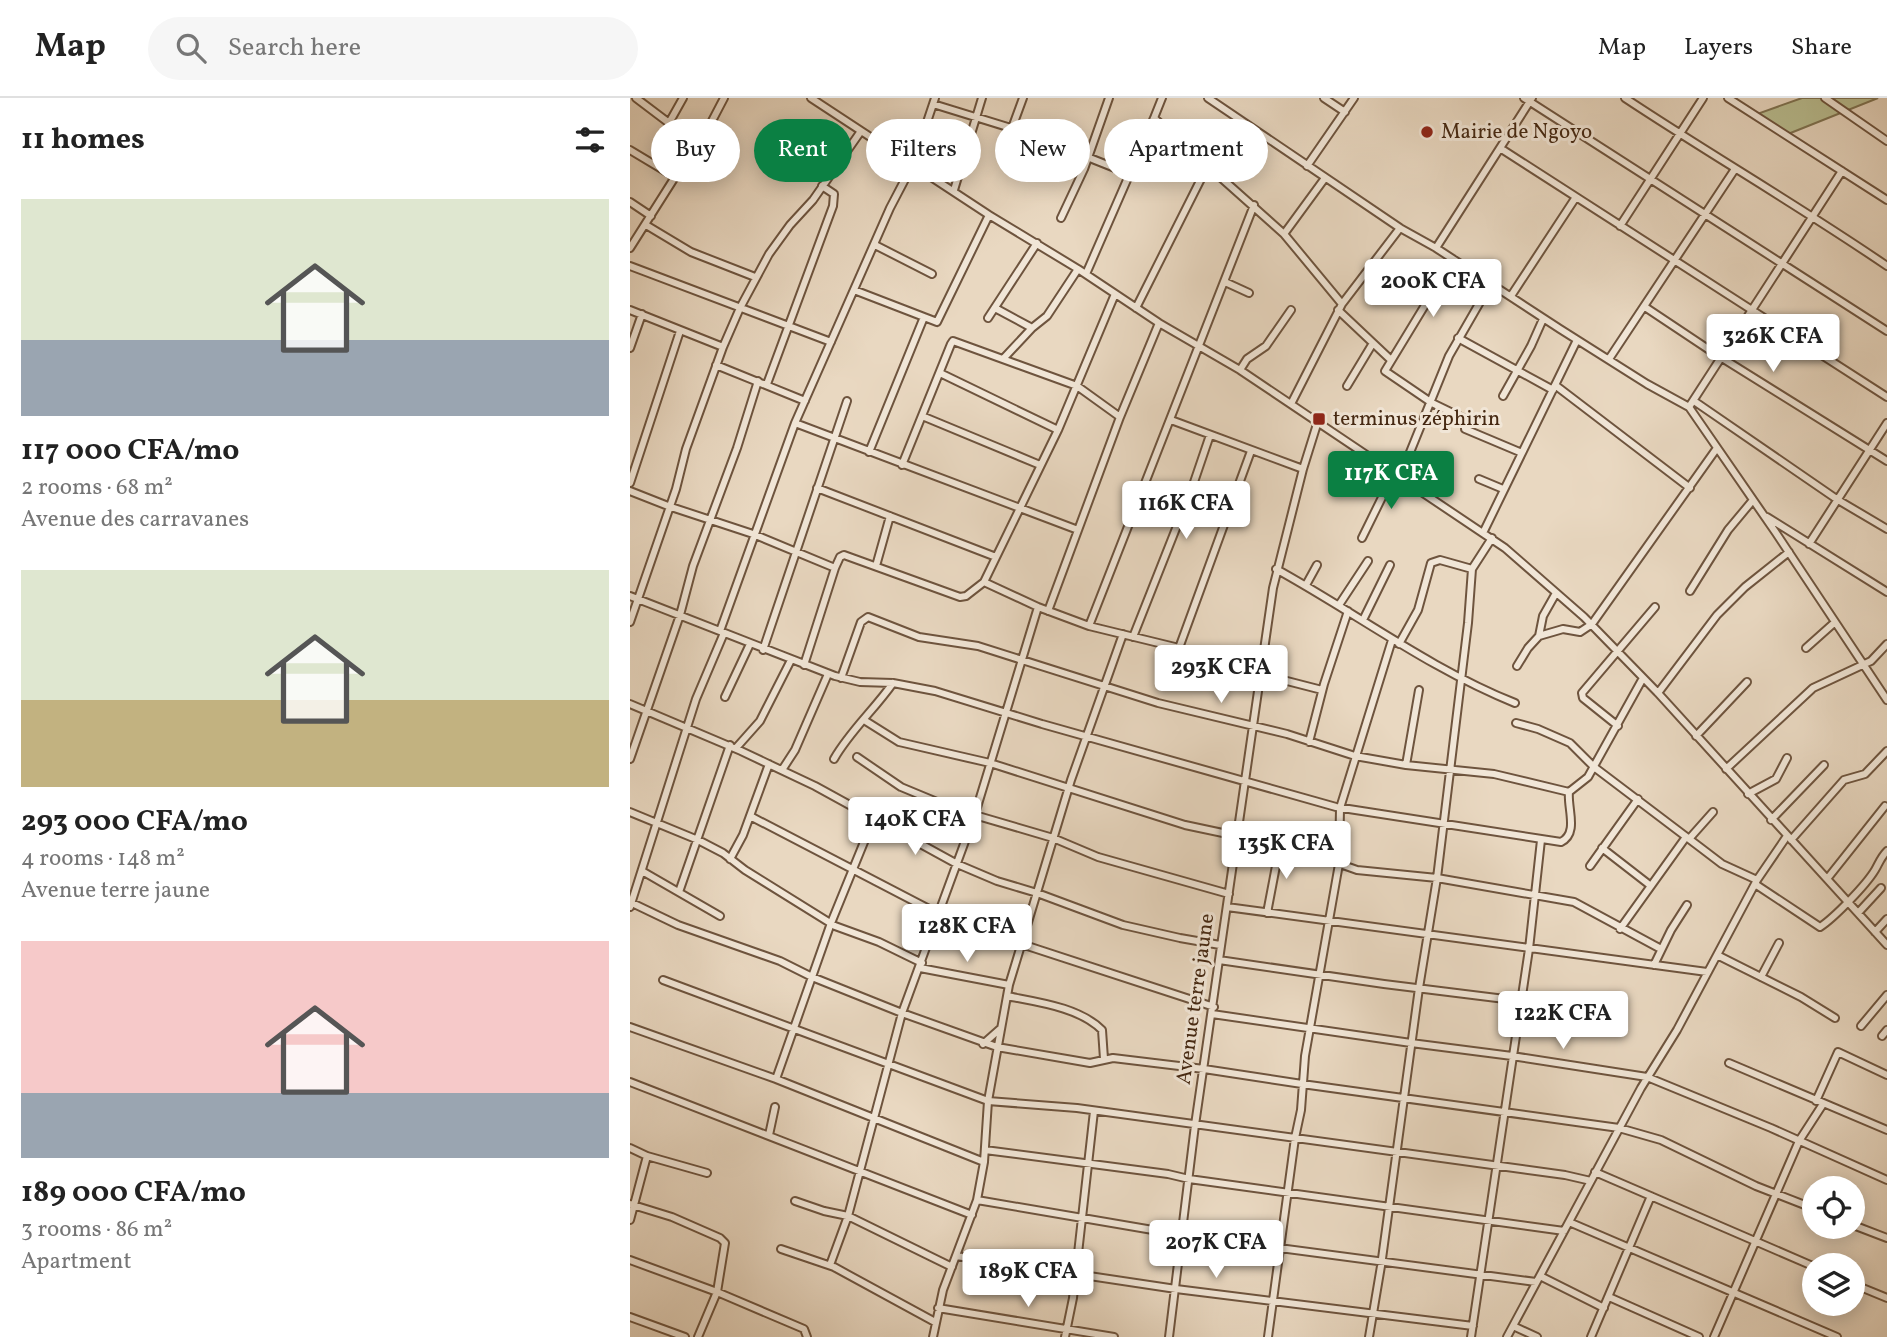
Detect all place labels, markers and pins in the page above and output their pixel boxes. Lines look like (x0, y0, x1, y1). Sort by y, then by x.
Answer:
place label: Mairie de Ngoyo (1441, 118, 1592, 147)
marker: Mairie de Ngoyo (1419, 124, 1435, 140)
pin: 200K CFA (1361, 260, 1505, 319)
pin: 326K CFA (1701, 314, 1845, 374)
place label: terminus zéphirin (1333, 405, 1500, 434)
marker: terminus zéphirin (1311, 411, 1327, 427)
pin: 117K CFA (1319, 452, 1463, 511)
pin: 116K CFA (1114, 482, 1258, 541)
pin: 293K CFA (1149, 646, 1293, 705)
pin: 140K CFA (843, 798, 987, 857)
pin: 135K CFA (1214, 822, 1358, 881)
pin: 128K CFA (895, 904, 1039, 964)
pin: 122K CFA (1491, 992, 1635, 1051)
pin: 207K CFA (1144, 1220, 1288, 1280)
pin: 189K CFA (956, 1250, 1100, 1309)

